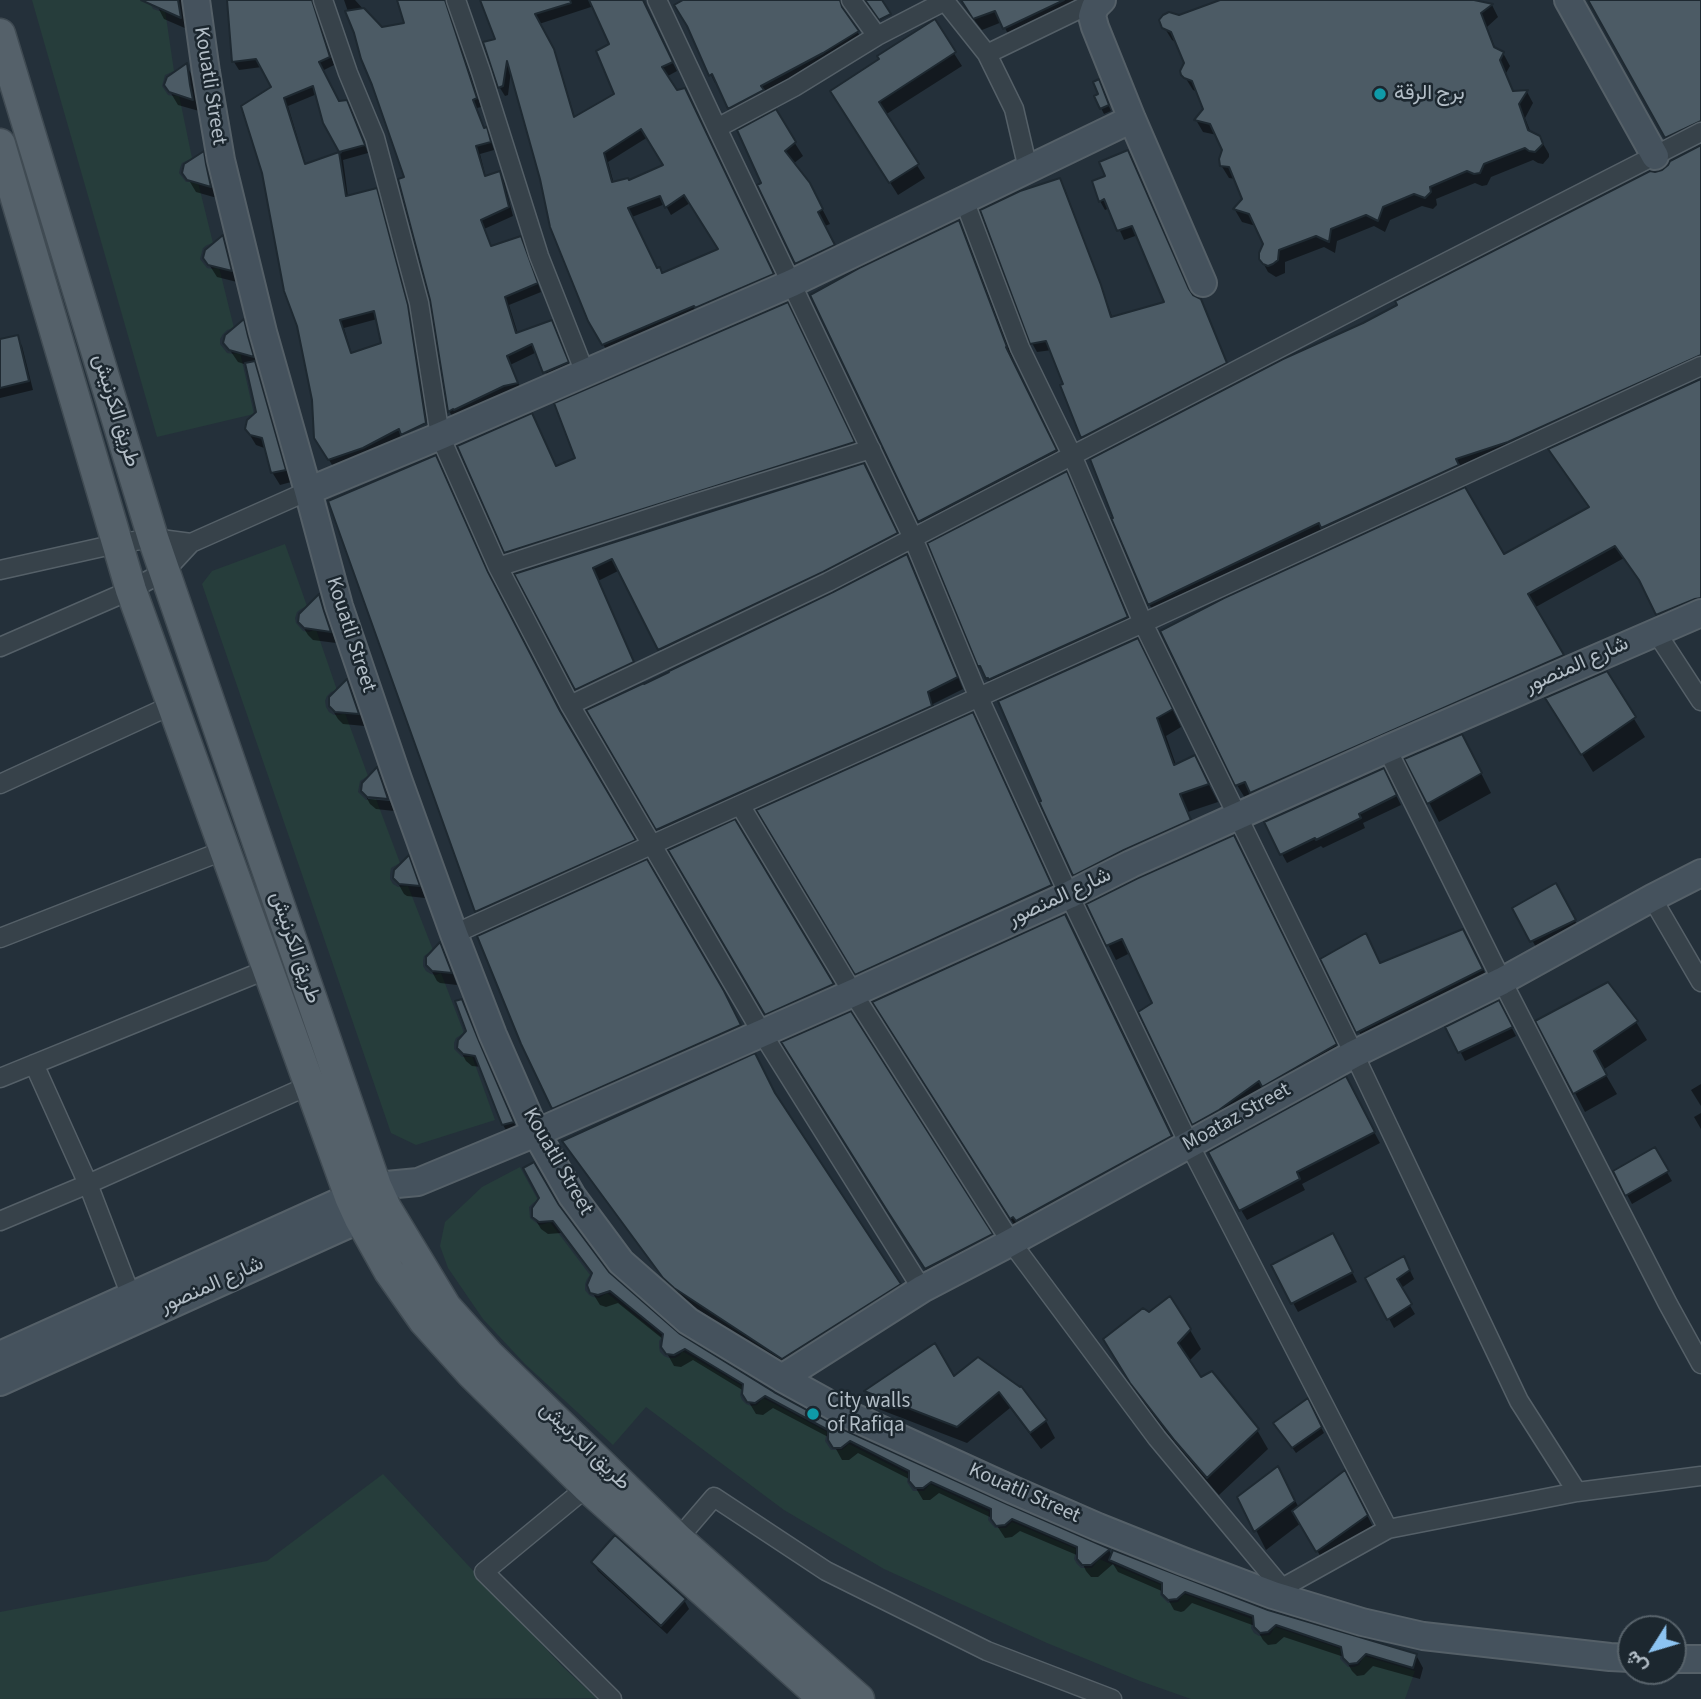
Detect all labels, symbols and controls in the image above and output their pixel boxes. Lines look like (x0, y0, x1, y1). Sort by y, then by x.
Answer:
street label: Kouatli Street (187, 25, 231, 147)
place label: برج الرقة (1394, 81, 1465, 107)
marker: برج الرقة (1372, 86, 1388, 102)
street label: طريق الكرنيش (86, 352, 144, 470)
street label: Kouatli Street (320, 574, 380, 696)
street label: شارع المنصور (1521, 632, 1633, 700)
street label: شارع المنصور (1004, 863, 1116, 933)
street label: طريق الكرنيش (263, 889, 325, 1007)
street label: Moataz Street (1179, 1078, 1295, 1158)
street label: Kouatli Street (516, 1104, 598, 1220)
street label: شارع المنصور (156, 1252, 268, 1320)
place label: City walls of Rafiqa (827, 1389, 910, 1439)
street label: طريق الكرنيش (533, 1397, 635, 1497)
marker: City walls of Rafiqa (805, 1406, 821, 1422)
street label: Kouatli Street (964, 1458, 1084, 1530)
north arrow (1617, 1615, 1687, 1685)
text: ش (1619, 1644, 1654, 1679)

